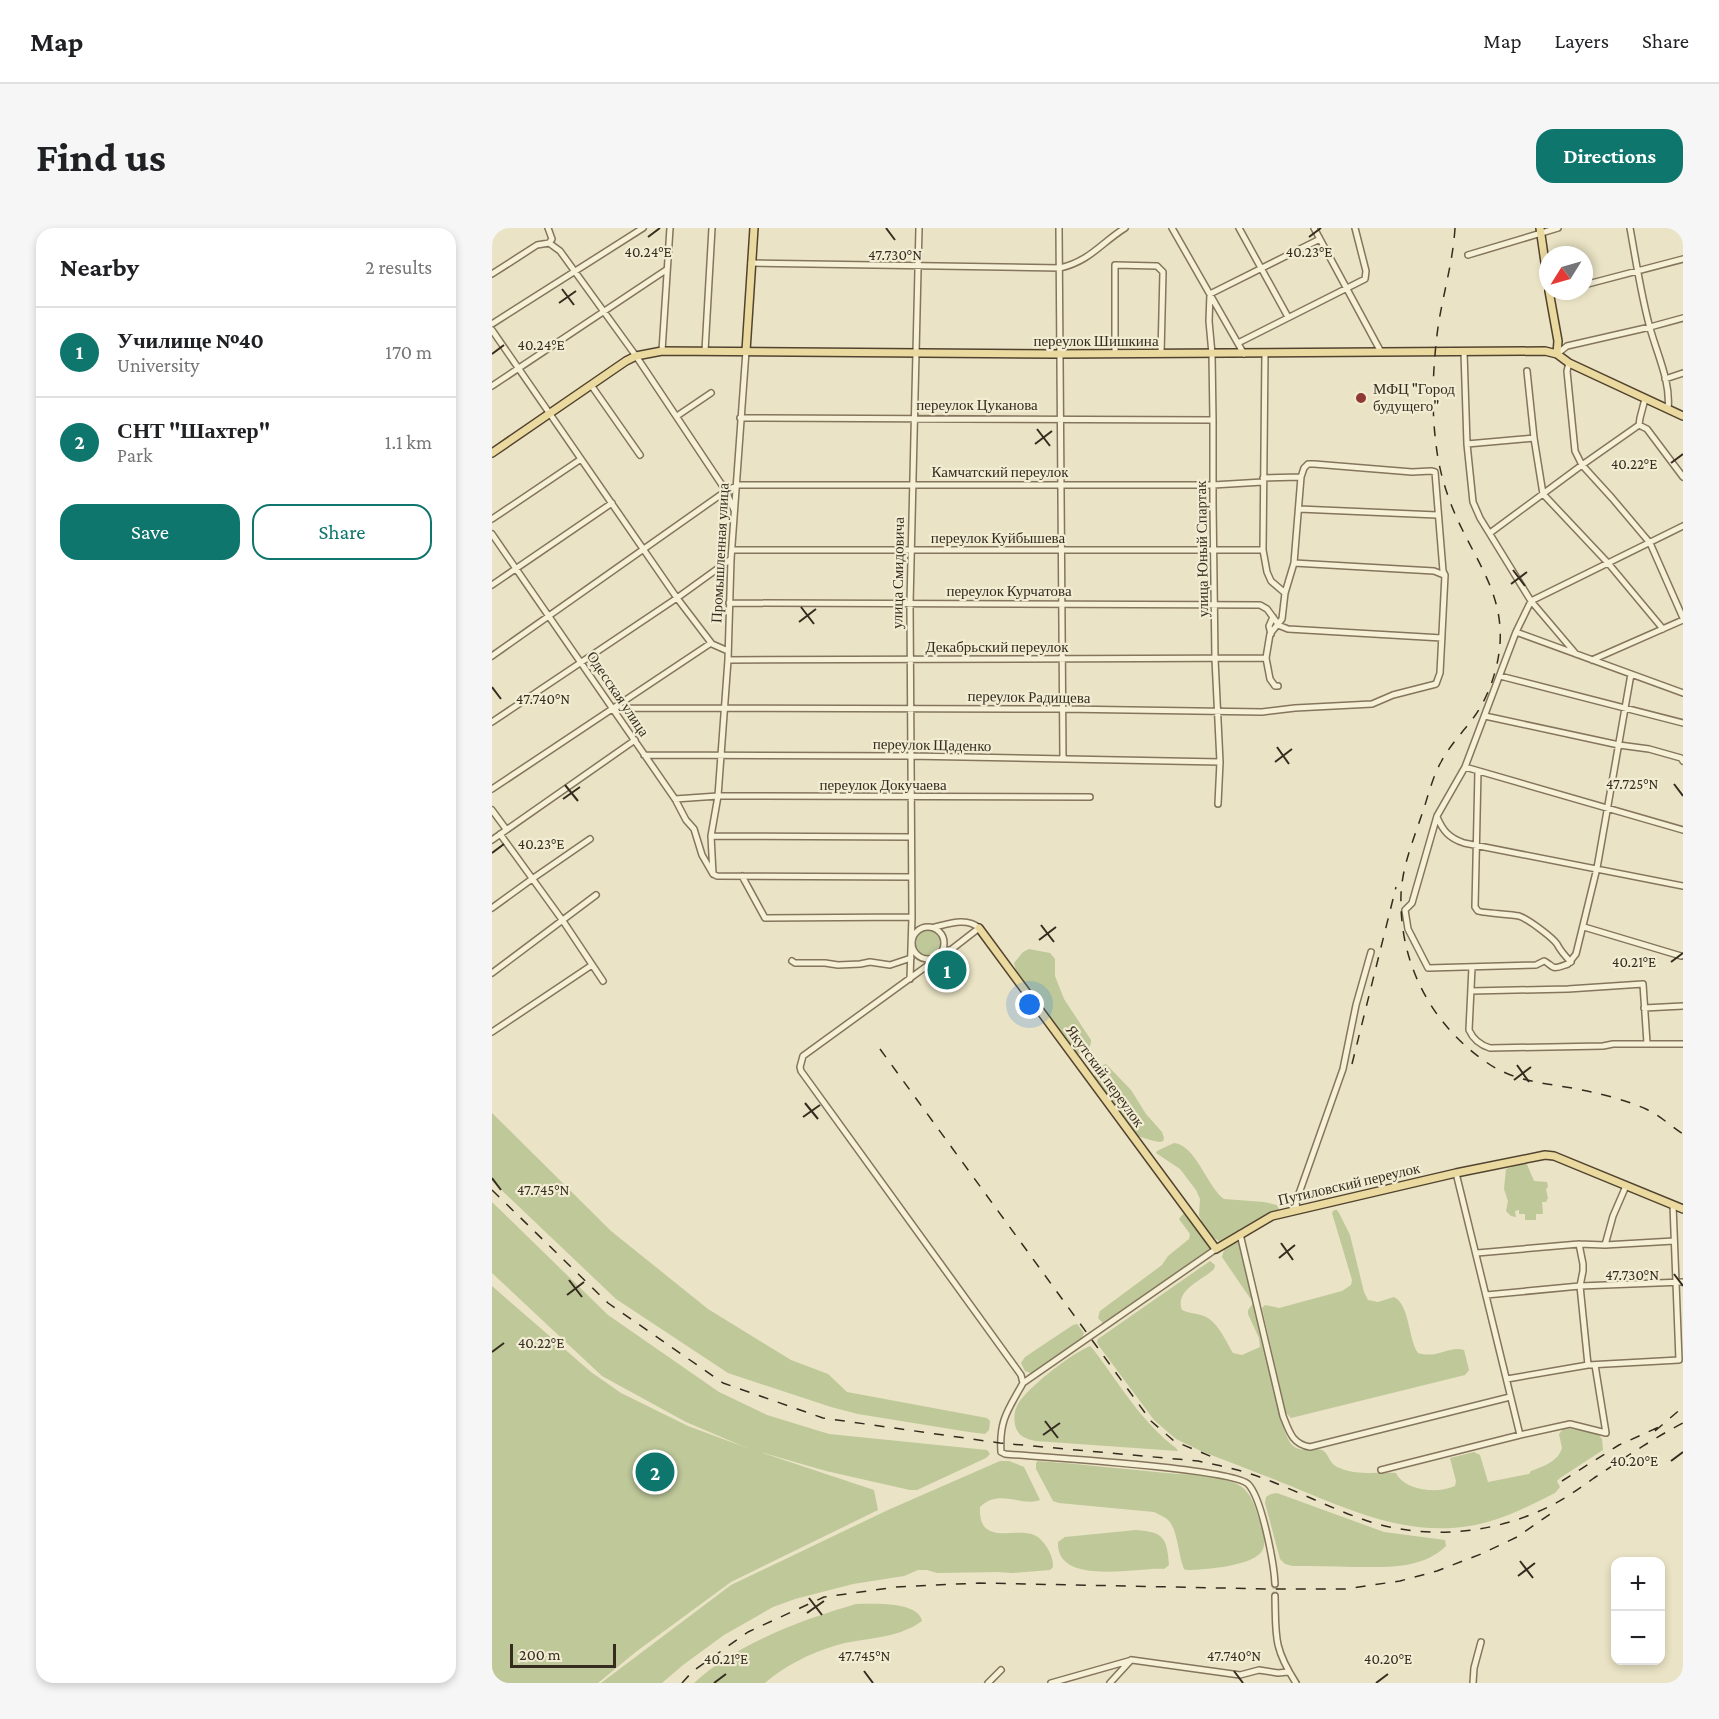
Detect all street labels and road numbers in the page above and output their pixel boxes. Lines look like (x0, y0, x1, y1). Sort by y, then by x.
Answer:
street label: переулок Шишкина (1033, 333, 1159, 349)
street label: переулок Цуканова (916, 397, 1038, 413)
street label: Камчатский переулок (932, 464, 1069, 480)
street label: улица Юный Спартак (1193, 480, 1211, 618)
street label: Промышленная улица (708, 482, 732, 623)
street label: улица Смидовича (889, 517, 907, 629)
street label: переулок Куйбышева (931, 530, 1065, 546)
street label: переулок Курчатова (946, 583, 1072, 599)
street label: Декабрьский переулок (925, 639, 1069, 655)
street label: Одесская улица (584, 648, 653, 740)
street label: переулок Радищева (967, 688, 1091, 706)
street label: переулок Щаденко (873, 736, 991, 754)
street label: переулок Докучаева (819, 777, 947, 793)
street label: Якутский переулок (1063, 1022, 1148, 1131)
street label: Путиловский переулок (1276, 1160, 1422, 1208)

